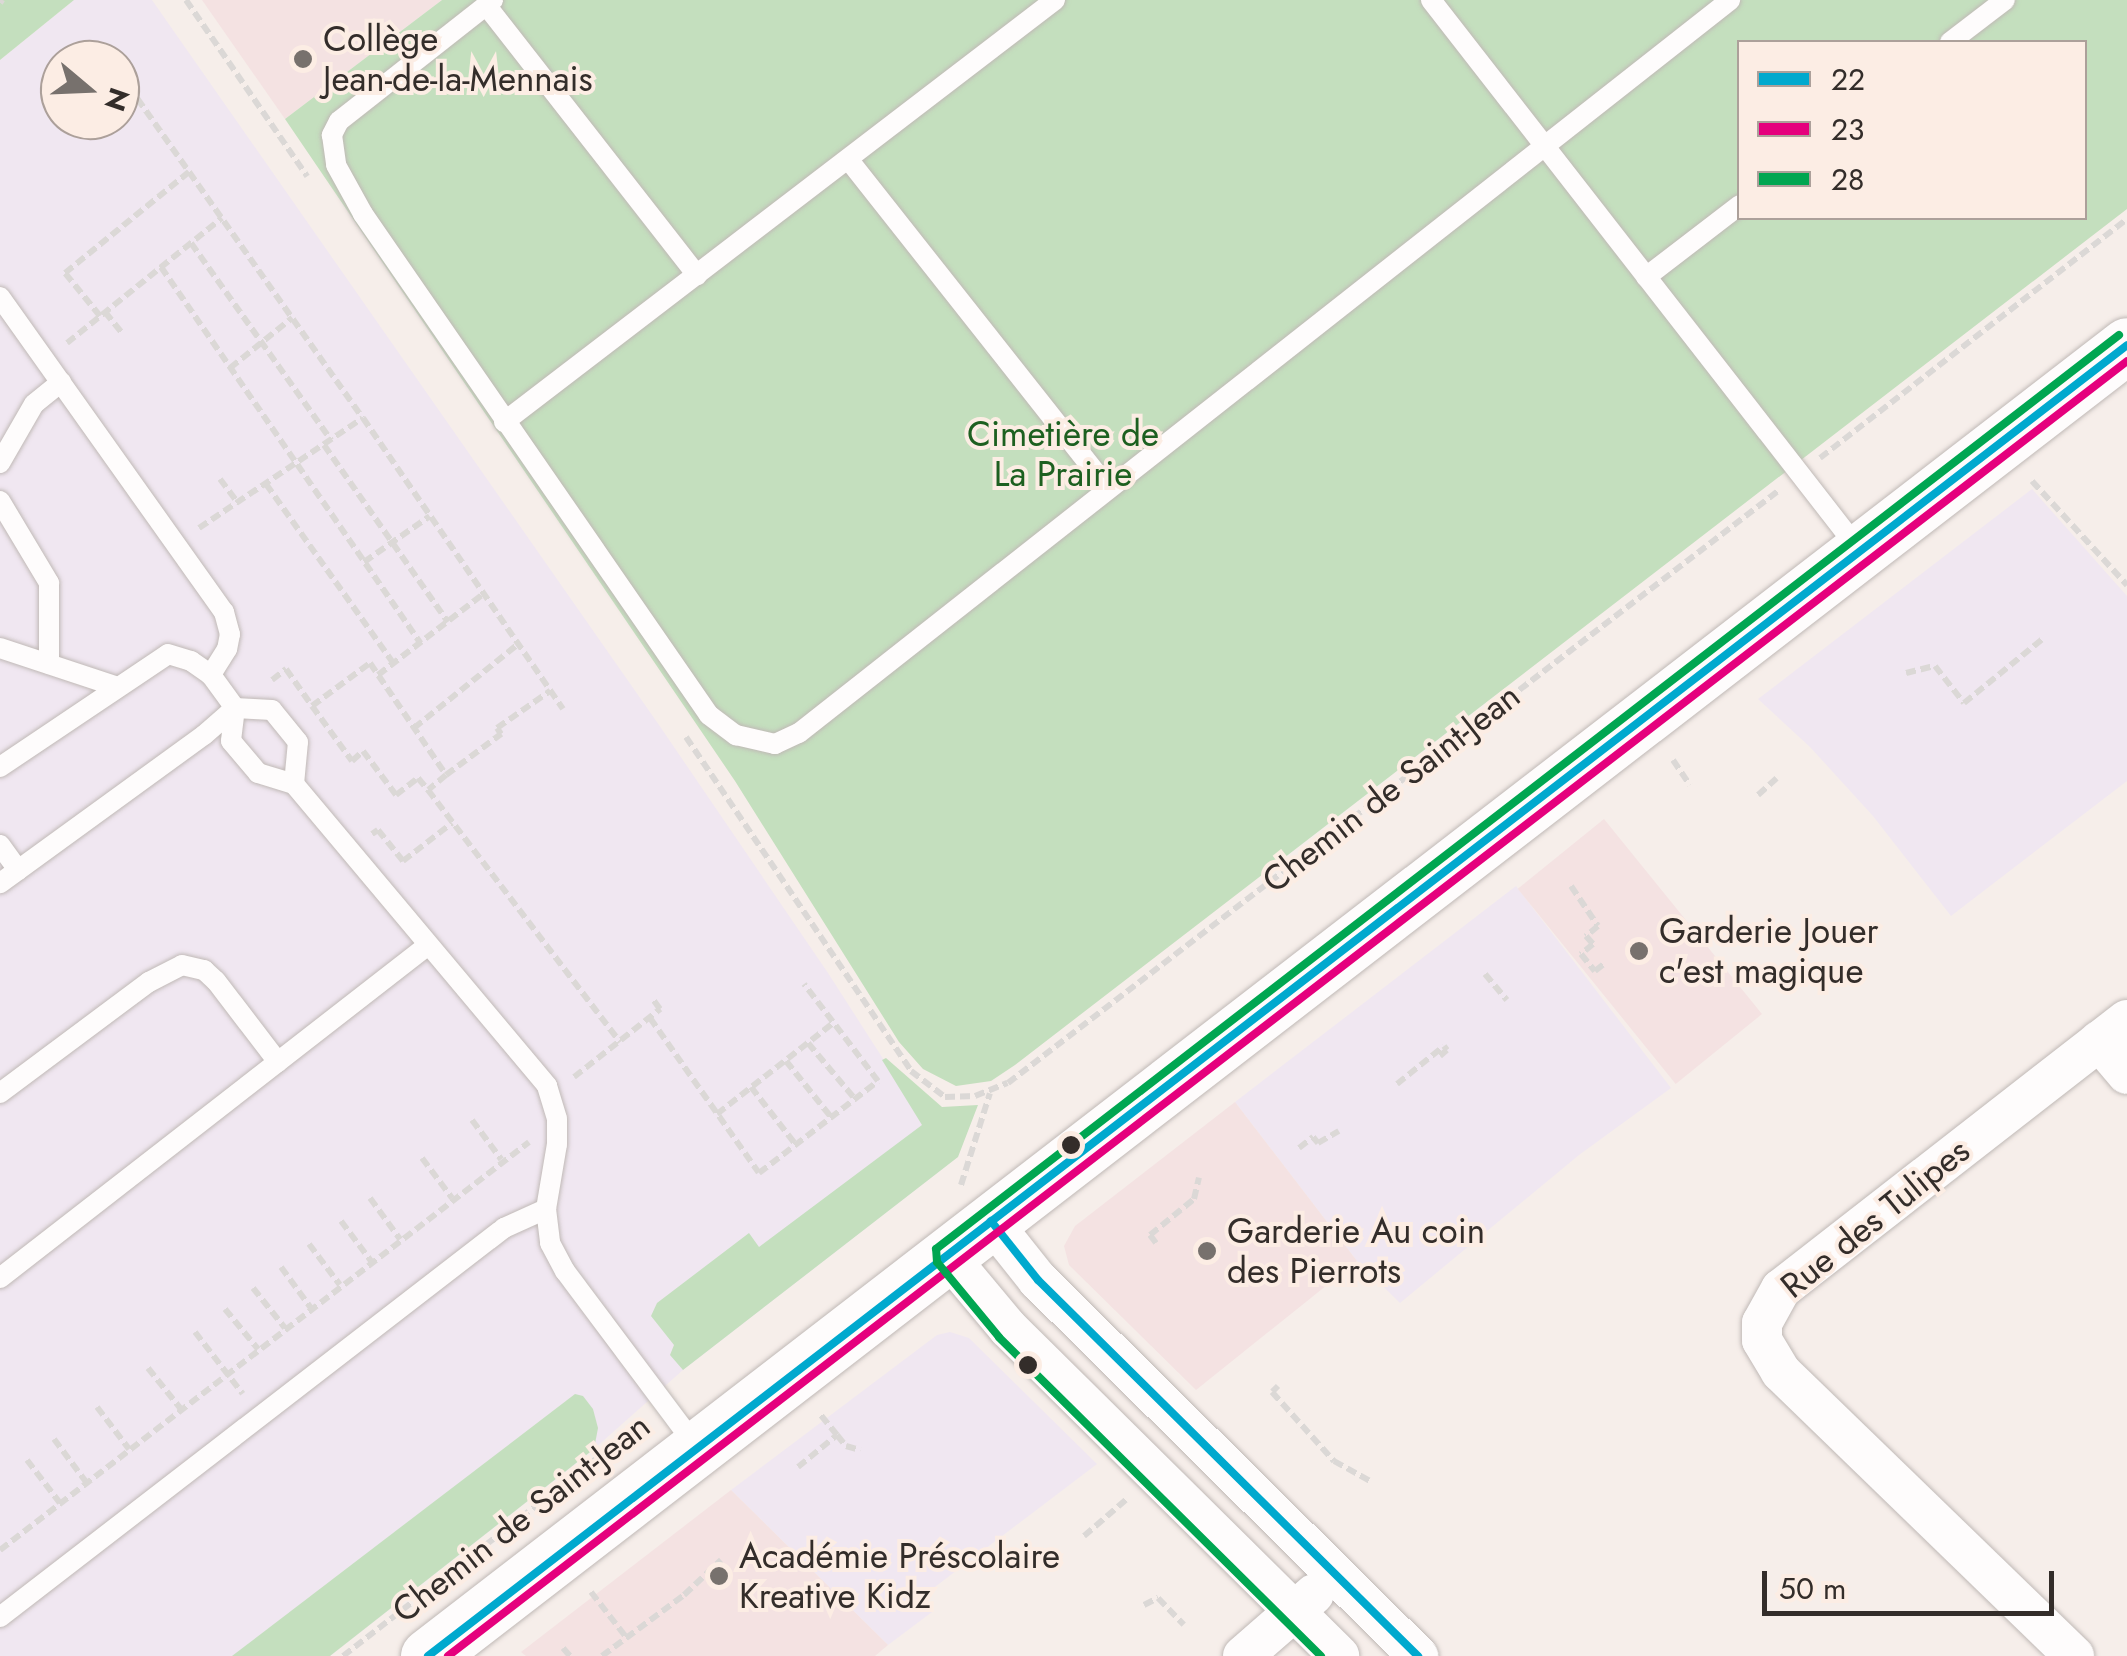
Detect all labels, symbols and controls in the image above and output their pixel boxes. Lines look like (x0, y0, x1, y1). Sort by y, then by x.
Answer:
place label: Collège Jean-de-la-Mennais (323, 18, 593, 100)
north arrow (40, 40, 140, 140)
legend (1737, 40, 2087, 220)
marker: Collège Jean-de-la-Mennais (292, 48, 314, 70)
text: 22 (1831, 58, 1865, 101)
text: N (94, 82, 140, 116)
text: 23 (1831, 108, 1864, 151)
text: 28 (1831, 158, 1864, 201)
park label: Cimetière de La Prairie (967, 413, 1159, 495)
street label: Chemin de Saint-Jean (1254, 674, 1528, 902)
place label: Garderie Jouer c'est magique (1659, 910, 1878, 992)
marker: Garderie Jouer c'est magique (1628, 940, 1650, 962)
street label: Rue des Tulipes (1772, 1129, 1978, 1307)
unlabelled marker (1061, 1135, 1081, 1155)
place label: Garderie Au coin des Pierrots (1227, 1210, 1485, 1292)
marker: Garderie Au coin des Pierrots (1196, 1240, 1218, 1262)
unlabelled marker (1018, 1355, 1038, 1375)
street label: Chemin de Saint-Jean (384, 1404, 658, 1632)
place label: Académie Préscolaire Kreative Kidz (739, 1535, 1060, 1617)
scale bar (1767, 1551, 2060, 1613)
marker: Académie Préscolaire Kreative Kidz (708, 1565, 730, 1587)
text: 50 m (1779, 1567, 1846, 1610)

